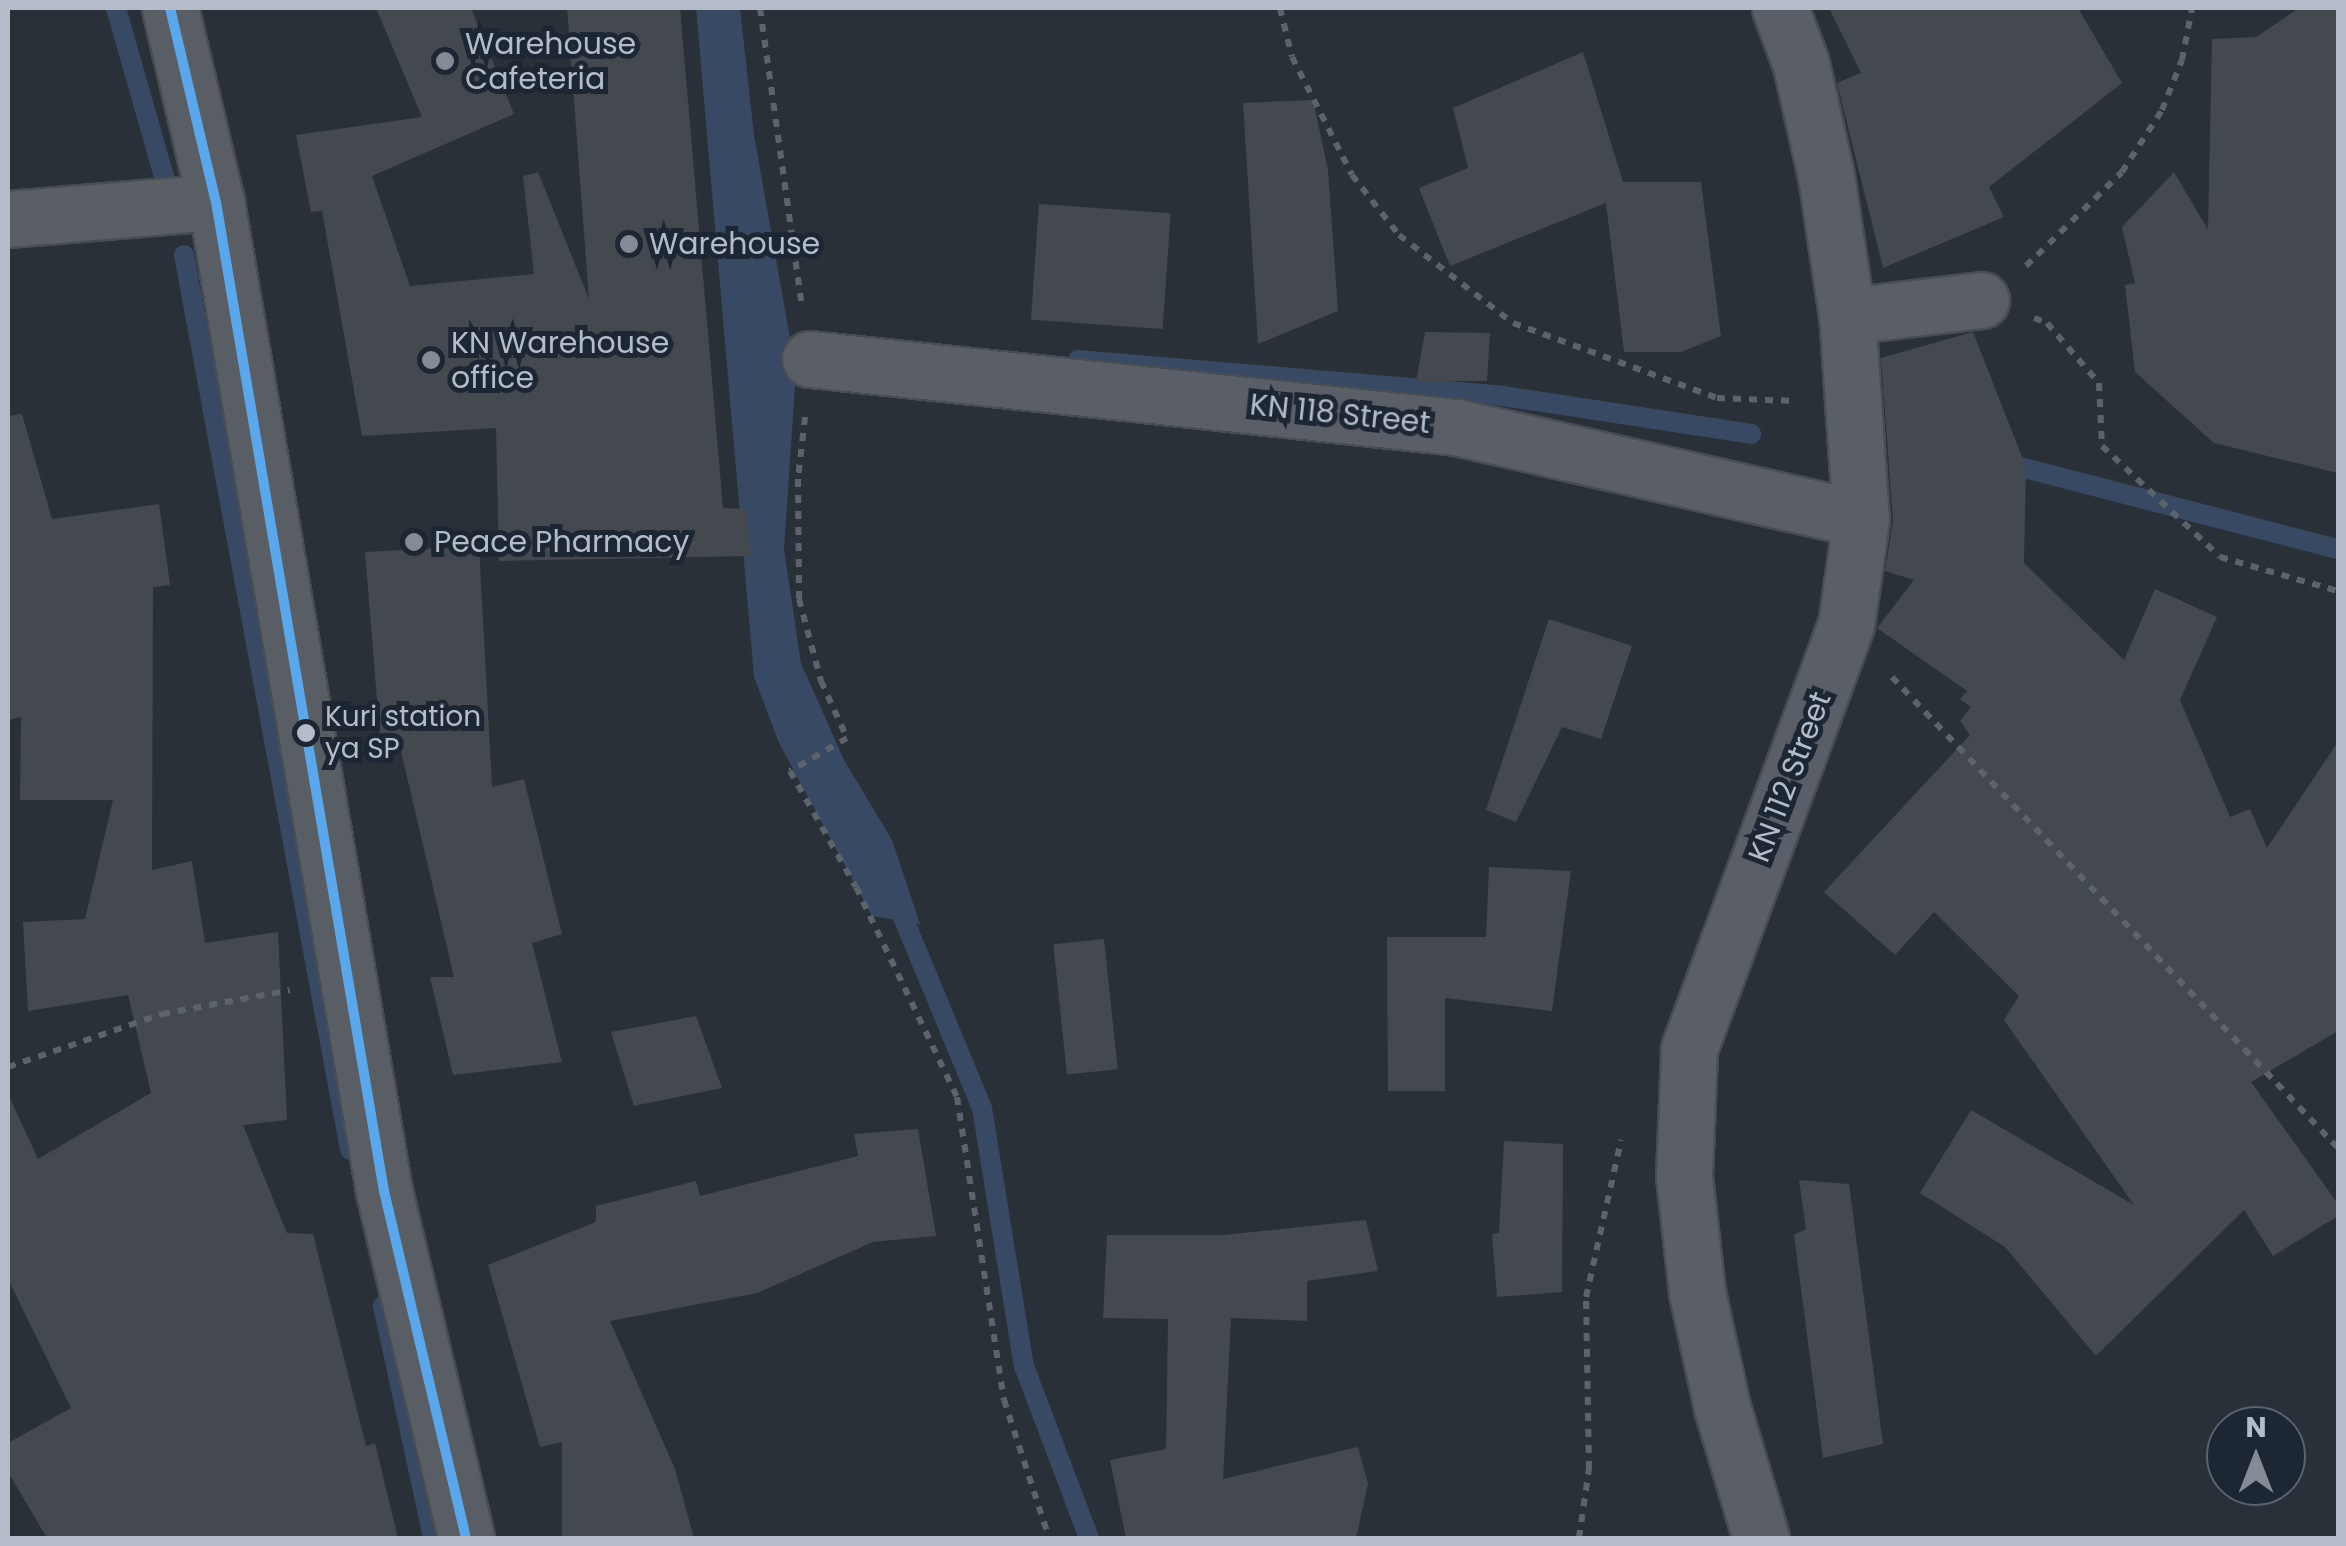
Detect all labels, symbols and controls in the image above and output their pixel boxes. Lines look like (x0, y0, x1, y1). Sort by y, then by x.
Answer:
place label: Warehouse Cafeteria (465, 26, 636, 96)
marker: Warehouse Cafeteria (434, 50, 456, 72)
place label: Warehouse (649, 226, 820, 262)
marker: Warehouse (618, 233, 640, 255)
place label: KN Warehouse office (451, 325, 669, 396)
marker: KN Warehouse office (420, 349, 442, 371)
street label: KN 118 Street (1248, 387, 1432, 441)
place label: Peace Pharmacy (434, 524, 689, 560)
marker: Peace Pharmacy (403, 531, 425, 553)
street label: KN 112 Street (1741, 687, 1839, 867)
place label: Kuri station ya SP (325, 700, 481, 766)
marker: Kuri station ya SP (296, 723, 316, 743)
north arrow (2206, 1406, 2306, 1506)
text: N (2245, 1408, 2267, 1447)

